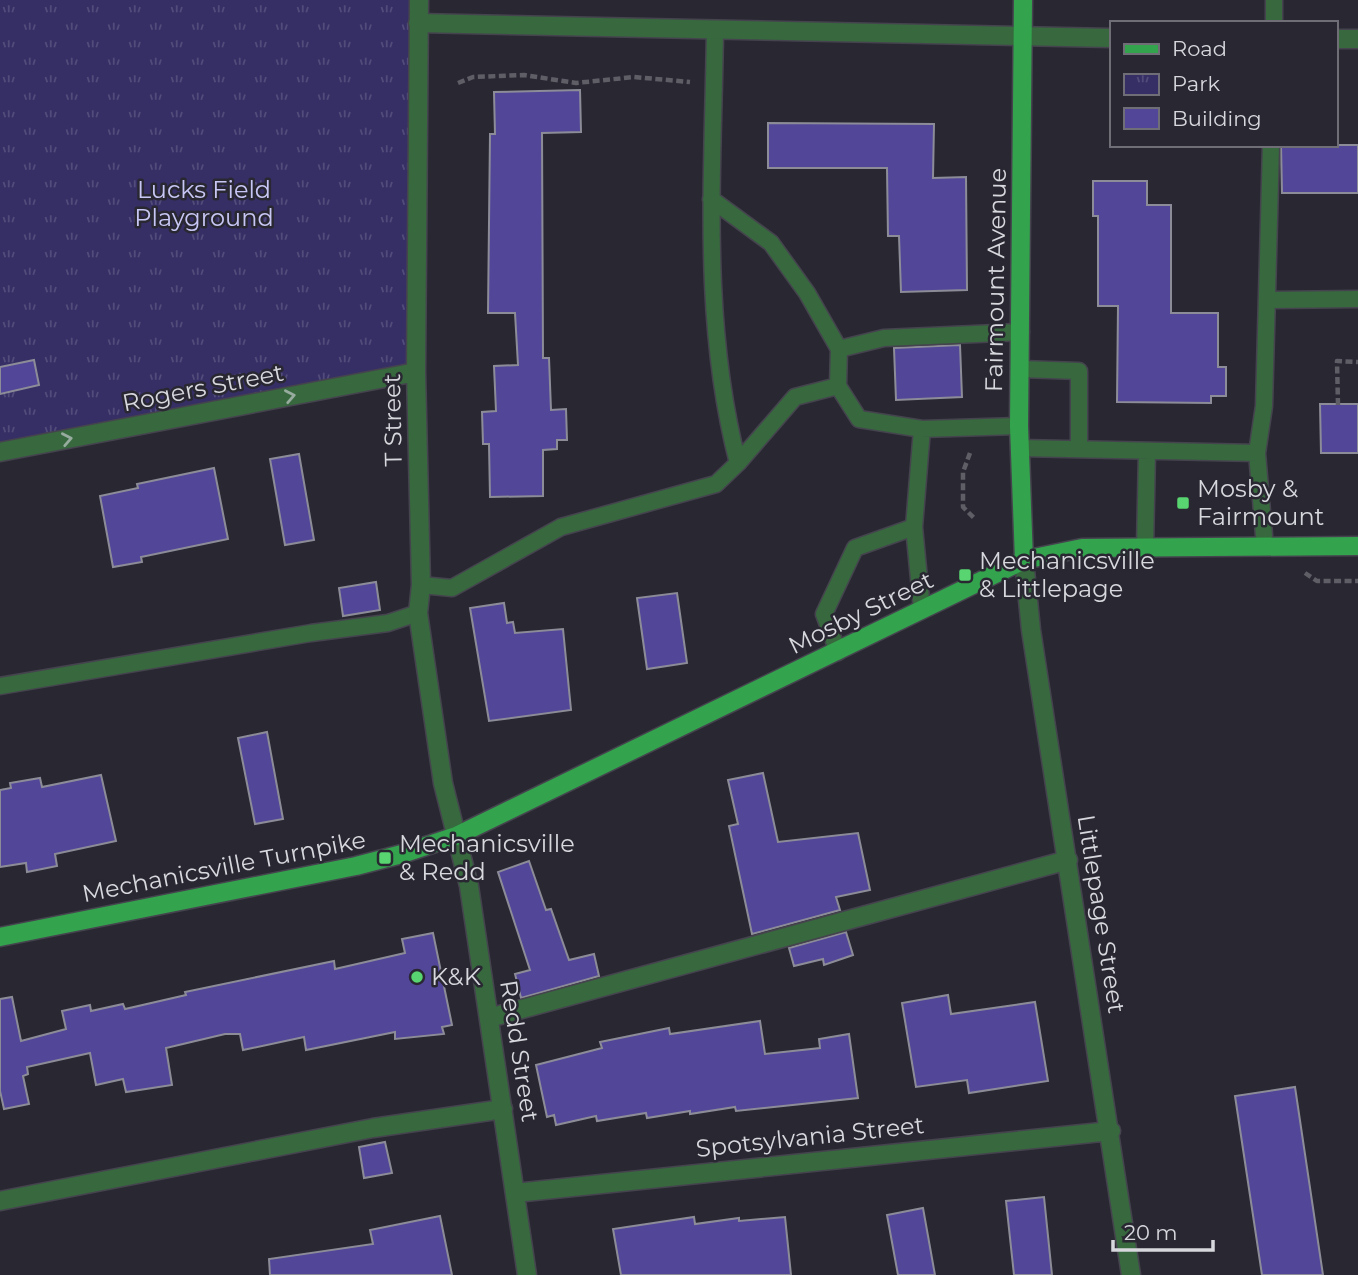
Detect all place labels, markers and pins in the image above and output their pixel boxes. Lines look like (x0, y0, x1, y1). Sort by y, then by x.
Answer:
place label: Mosby & Fairmount (1197, 474, 1325, 531)
marker: Mosby & Fairmount (1175, 495, 1191, 511)
place label: Mechanicsville & Littlepage (979, 546, 1155, 603)
marker: Mechanicsville & Littlepage (957, 567, 973, 583)
place label: Mechanicsville & Redd (399, 829, 575, 886)
marker: Mechanicsville & Redd (377, 850, 393, 866)
place label: K&K (431, 962, 481, 991)
marker: K&K (409, 969, 425, 985)

